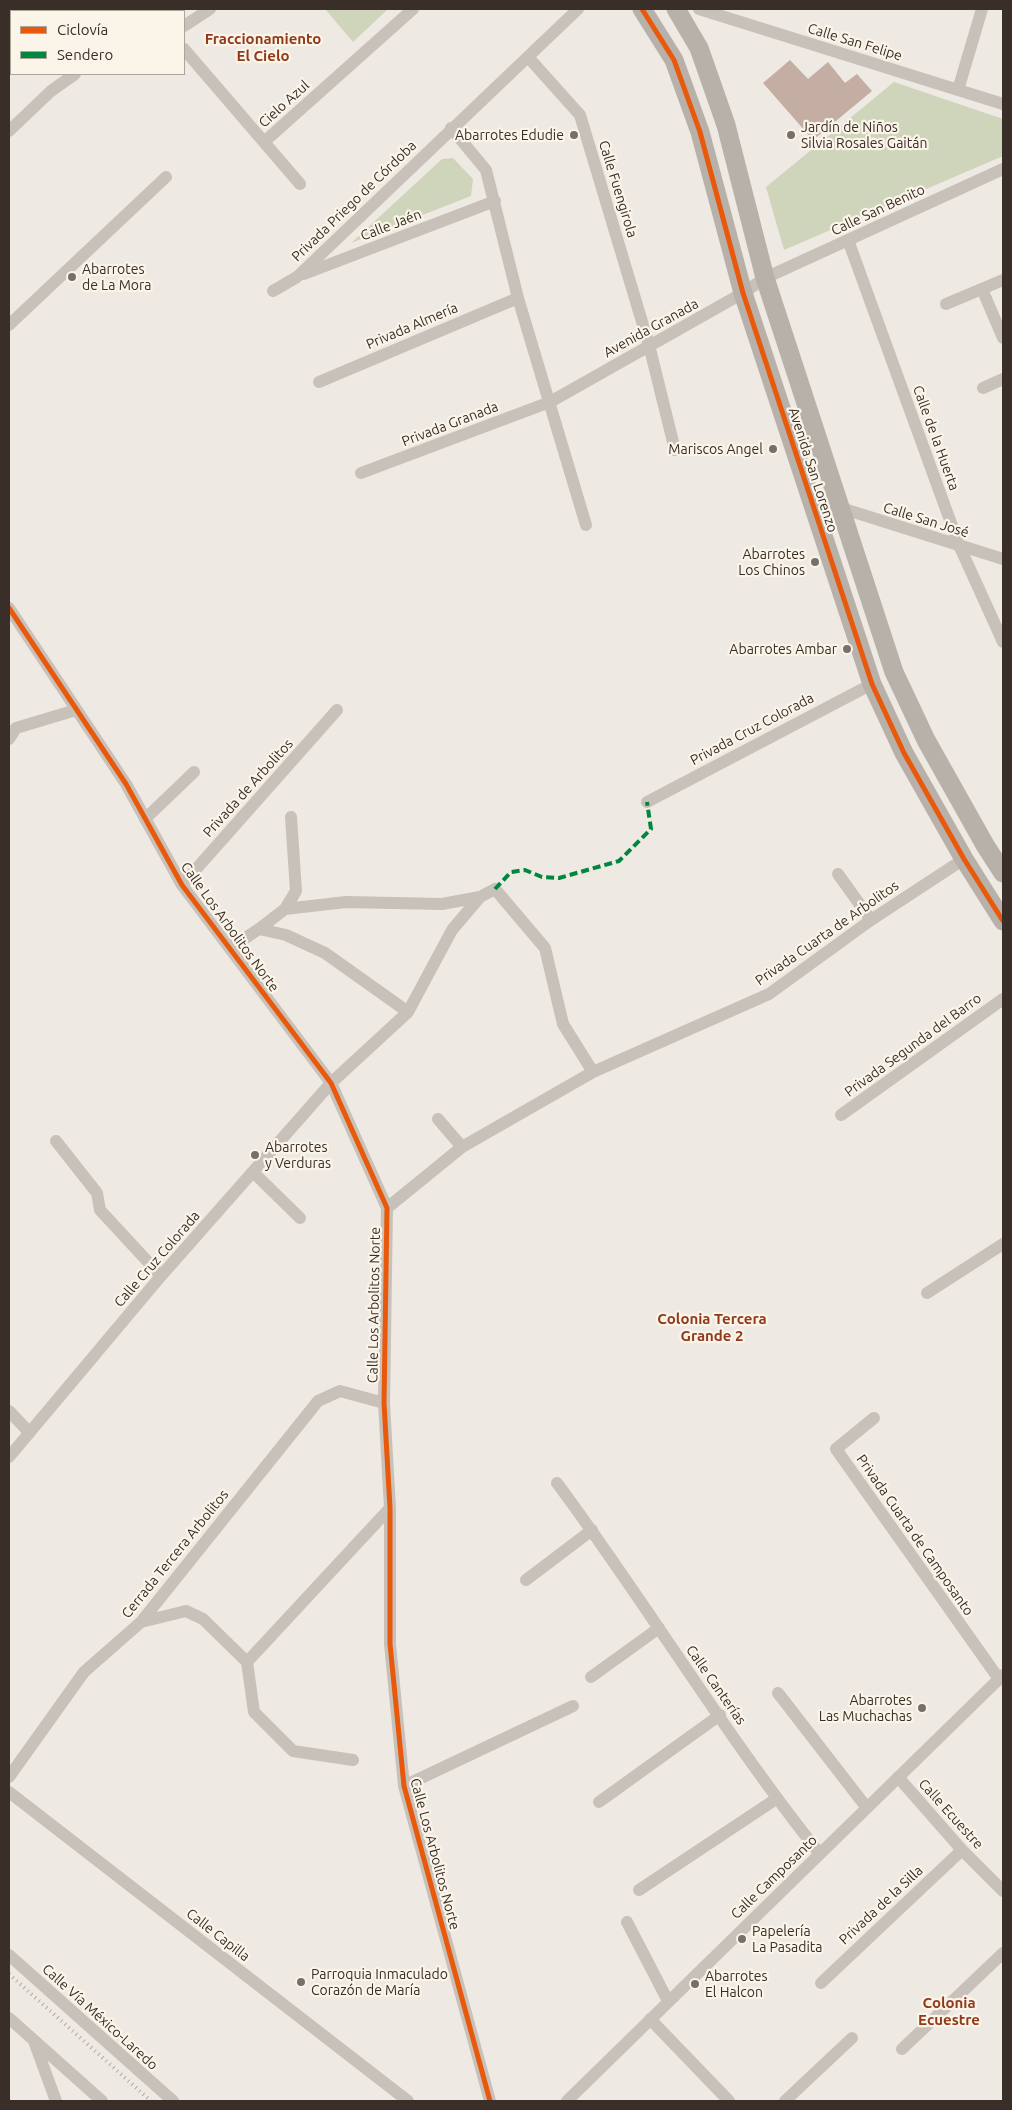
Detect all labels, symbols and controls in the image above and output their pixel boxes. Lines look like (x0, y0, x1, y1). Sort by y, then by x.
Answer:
legend (10, 10, 185, 75)
street label: Calle San Felipe (806, 20, 904, 64)
text: Ciclovía (57, 21, 108, 38)
district label: Fraccionamiento El Cielo (205, 30, 321, 65)
text: Sendero (57, 46, 113, 63)
street label: Cielo Azul (255, 77, 313, 131)
place label: Jardín de Niños Silvia Rosales Gaitán (801, 119, 927, 152)
place label: Abarrotes Edudie (455, 127, 564, 143)
marker: Abarrotes Edudie (568, 129, 580, 141)
marker: Jardín de Niños Silvia Rosales Gaitán (785, 129, 797, 141)
street label: Privada Priego de Córdoba (288, 137, 420, 265)
street label: Calle Fuengirola (595, 138, 641, 240)
street label: Calle San Benito (828, 181, 928, 239)
street label: Calle Jaén (358, 206, 424, 244)
place label: Abarrotes de La Mora (82, 261, 152, 294)
marker: Abarrotes de La Mora (66, 271, 78, 283)
street label: Avenida Granada (601, 295, 701, 361)
street label: Privada Almería (364, 299, 460, 353)
street label: Calle de la Huerta (909, 383, 963, 493)
street label: Privada Granada (399, 398, 501, 450)
street label: Avenida San Lorenzo (785, 406, 841, 534)
place label: Mariscos Angel (668, 441, 763, 457)
marker: Mariscos Angel (767, 443, 779, 455)
street label: Calle San José (881, 499, 971, 541)
place label: Abarrotes Los Chinos (738, 546, 805, 578)
marker: Abarrotes Los Chinos (809, 556, 821, 568)
place label: Abarrotes Ambar (729, 641, 837, 657)
marker: Abarrotes Ambar (841, 643, 853, 655)
street label: Privada Cruz Colorada (687, 689, 817, 769)
street label: Privada de Arbolitos (199, 735, 297, 841)
street label: Calle Los Arbolitos Norte (177, 859, 283, 995)
street label: Privada Cuarta de Arbolitos (752, 877, 902, 989)
street label: Privada Segunda del Barro (841, 990, 985, 1100)
place label: Abarrotes y Verduras (265, 1139, 331, 1172)
marker: Abarrotes y Verduras (249, 1149, 261, 1161)
street label: Calle Cruz Colorada (111, 1207, 203, 1311)
street label: Calle Los Arbolitos Norte (364, 1227, 384, 1383)
district label: Colonia Tercera Grande 2 (657, 1310, 767, 1345)
street label: Privada Cuarta de Camposanto (853, 1451, 977, 1619)
street label: Cerrada Tercera Arbolitos (118, 1486, 232, 1622)
street label: Calle Canterías (682, 1642, 750, 1728)
place label: Abarrotes Las Muchachas (819, 1692, 912, 1724)
marker: Abarrotes Las Muchachas (916, 1702, 928, 1714)
street label: Calle Ecuestre (915, 1775, 987, 1853)
street label: Calle Los Arbolitos Norte (407, 1776, 463, 1932)
street label: Calle Camposanto (727, 1832, 821, 1922)
street label: Privada de la Silla (836, 1862, 926, 1948)
street label: Calle Capilla (183, 1905, 253, 1965)
place label: Papelería La Pasadita (752, 1923, 823, 1955)
marker: Papelería La Pasadita (736, 1933, 748, 1945)
street label: Calle Vía México-Laredo (39, 1961, 161, 2073)
place label: Parroquia Inmaculado Corazón de María (311, 1966, 448, 1998)
place label: Abarrotes El Halcon (705, 1968, 768, 2000)
marker: Parroquia Inmaculado Corazón de María (295, 1976, 307, 1988)
marker: Abarrotes El Halcon (689, 1978, 701, 1990)
district label: Colonia Ecuestre (918, 1994, 980, 2029)

